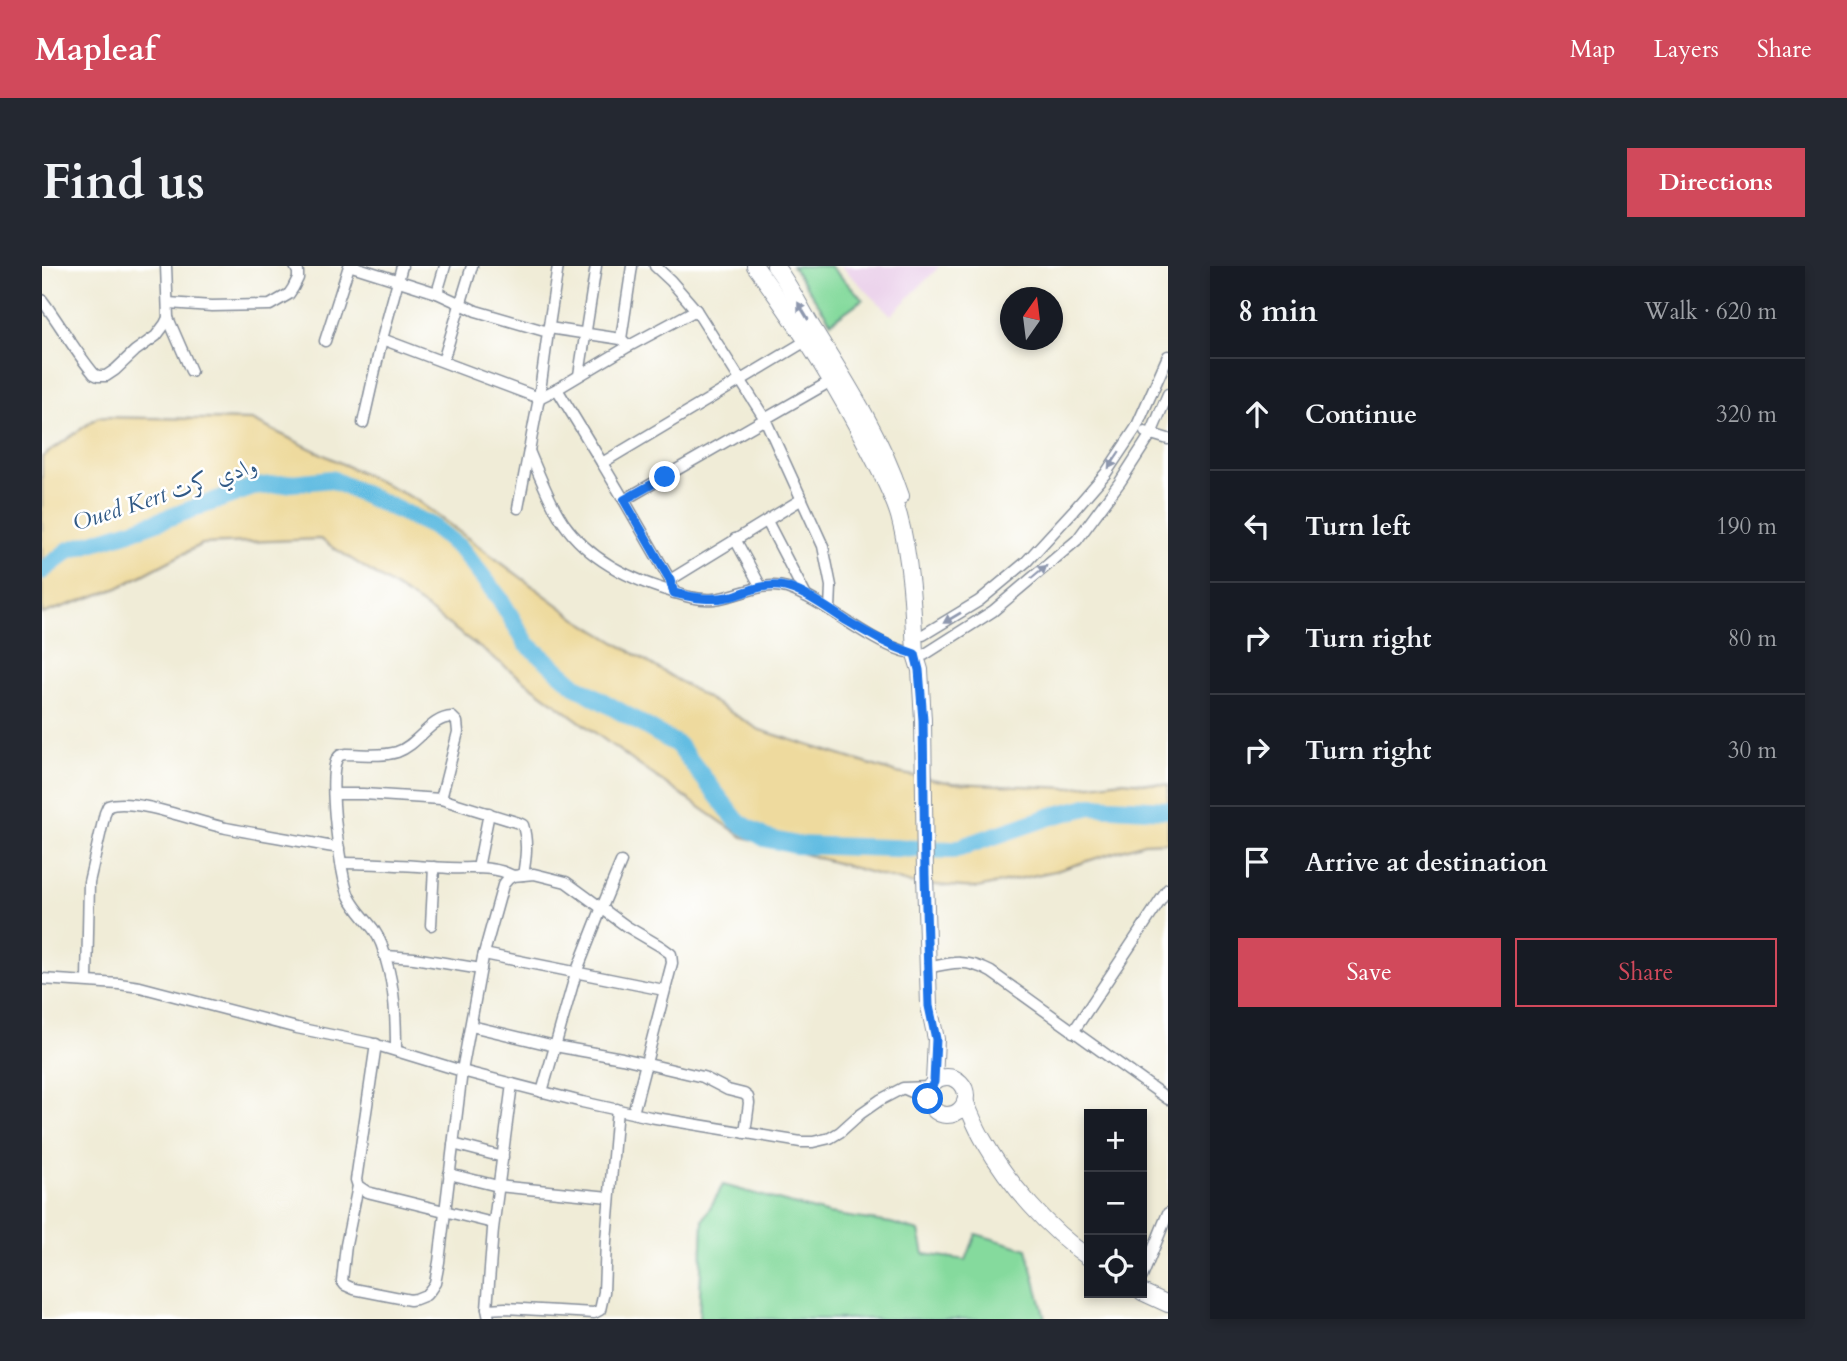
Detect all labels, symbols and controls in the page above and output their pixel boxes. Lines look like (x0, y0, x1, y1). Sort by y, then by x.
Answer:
text: Mapleaf (35, 27, 156, 72)
text: Map (1570, 33, 1616, 66)
text: Layers (1654, 33, 1719, 66)
text: Share (1757, 33, 1812, 66)
button: Directions (1627, 148, 1805, 217)
text: Find us (42, 149, 205, 216)
north arrow (1000, 287, 1063, 350)
text: 8 min (1238, 291, 1318, 332)
text: Walk · 620 m (1644, 296, 1777, 327)
one-way arrow (797, 302, 809, 321)
icon: ahead (1238, 395, 1276, 433)
text: Continue (1305, 397, 1417, 432)
text: 320 m (1716, 399, 1777, 430)
water label: Oued Kert وادي كرت (69, 449, 262, 541)
one-way arrow (1108, 450, 1121, 470)
route end (649, 461, 680, 492)
icon: left (1238, 507, 1276, 545)
text: Turn left (1305, 509, 1410, 544)
text: 190 m (1716, 511, 1777, 542)
one-way arrow (1030, 564, 1048, 580)
one-way arrow (943, 611, 962, 624)
icon: right (1238, 619, 1276, 657)
text: Turn right (1305, 621, 1432, 656)
text: 80 m (1728, 623, 1777, 654)
icon: right (1238, 731, 1276, 769)
text: Turn right (1305, 733, 1432, 768)
text: 30 m (1728, 735, 1777, 766)
icon: arrive (1238, 843, 1276, 881)
text: Arrive at destination (1305, 845, 1548, 880)
button: Save (1238, 938, 1501, 1007)
button: Share (1515, 938, 1777, 1007)
route start (912, 1083, 943, 1114)
map controls (1084, 1109, 1147, 1298)
button: + (1084, 1109, 1147, 1172)
button: − (1084, 1172, 1147, 1235)
button: locate (1084, 1235, 1147, 1298)

